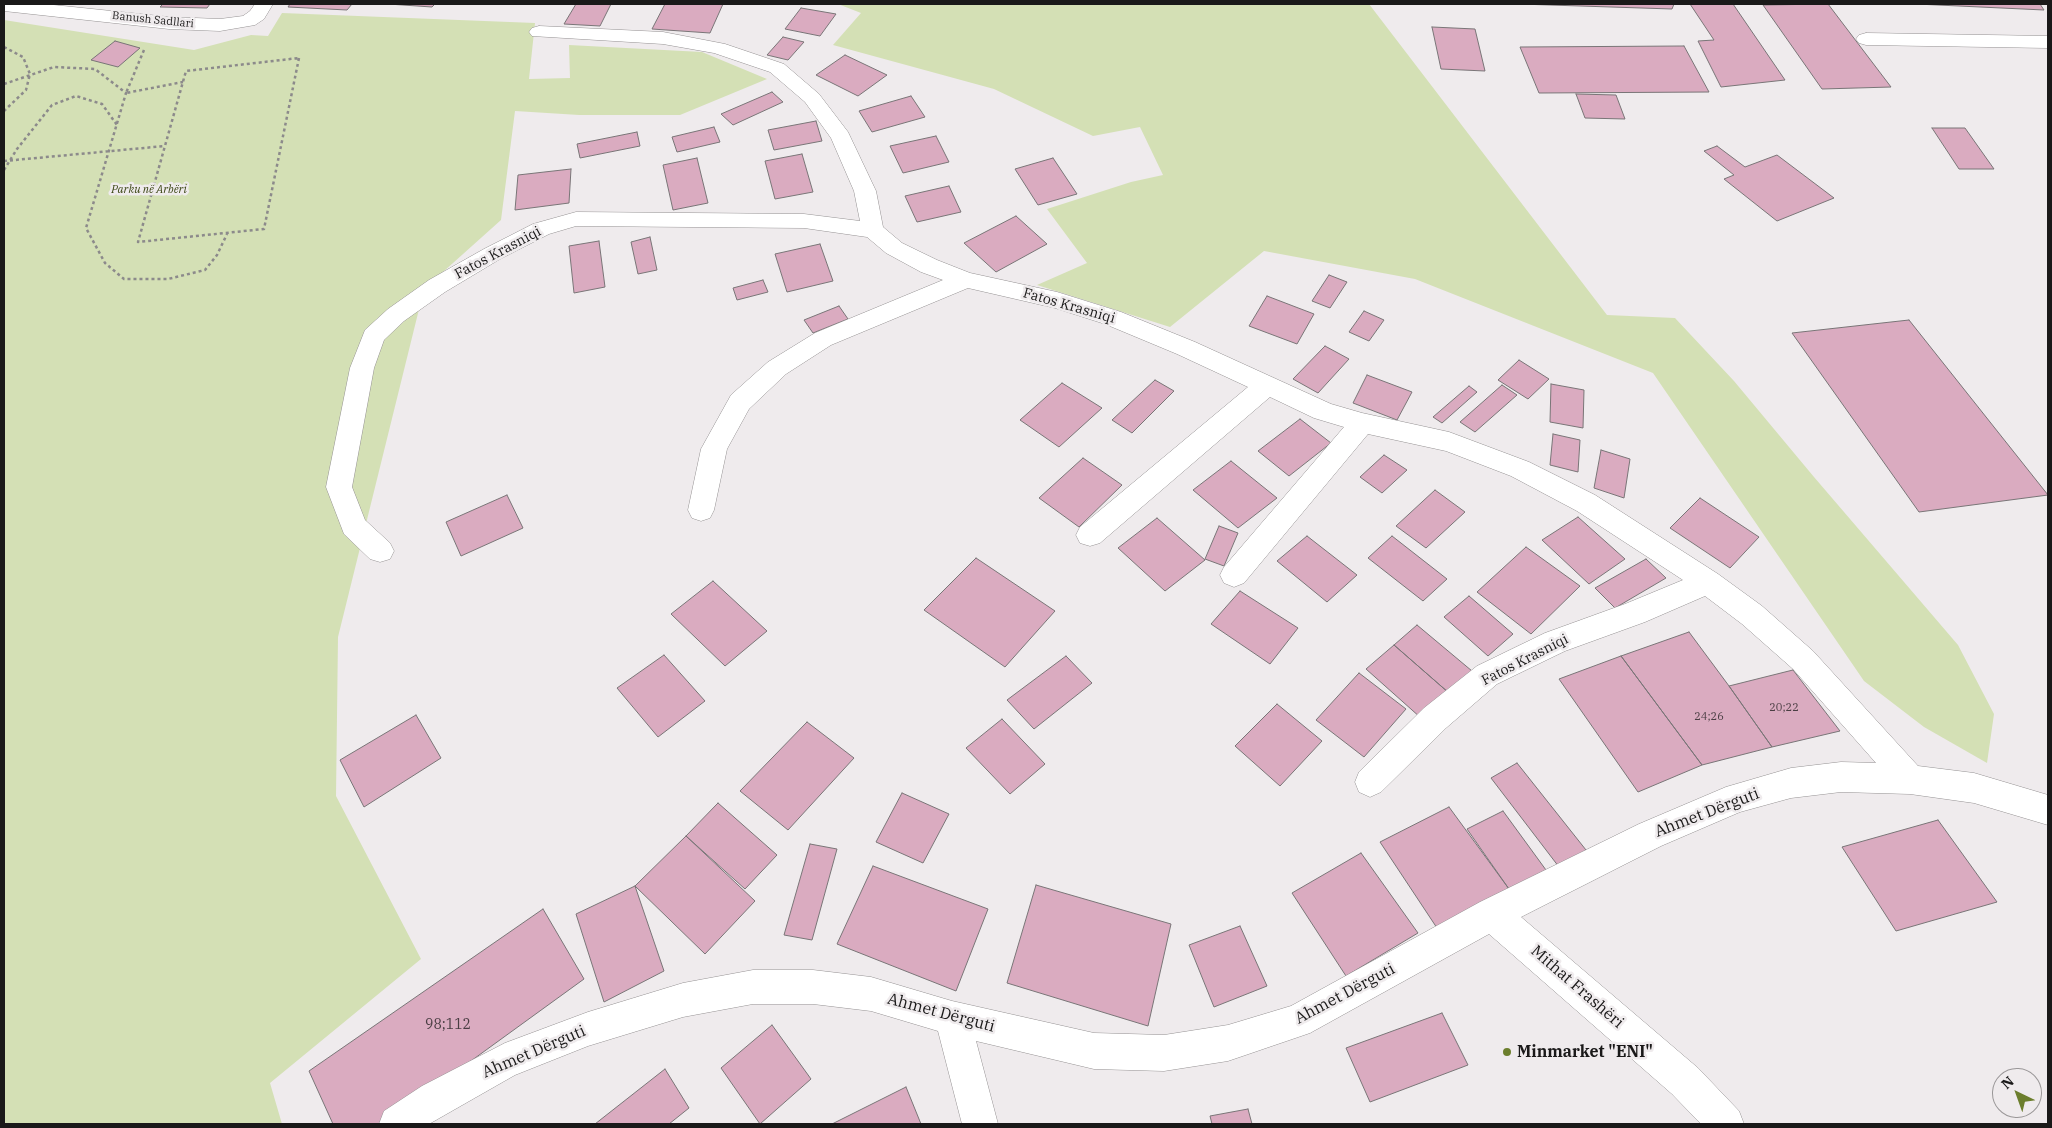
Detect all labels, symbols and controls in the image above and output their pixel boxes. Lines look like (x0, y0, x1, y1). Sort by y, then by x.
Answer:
street label: Banush Sadllari (111, 9, 195, 31)
park label: Parku në Arbëri (111, 183, 187, 197)
street label: Fatos Krasniqi (452, 223, 544, 283)
street label: Fatos Krasniqi (1021, 285, 1117, 327)
street label: Fatos Krasniqi (1479, 631, 1571, 689)
house number: 20;22 (1769, 701, 1799, 715)
house number: 24;26 (1694, 710, 1724, 724)
street label: Ahmet Dërguti (1652, 784, 1762, 842)
street label: Mithat Frashëri (1527, 942, 1627, 1032)
street label: Ahmet Dërguti (1292, 960, 1398, 1028)
street label: Ahmet Dërguti (885, 989, 997, 1037)
house number: 98;112 (425, 1017, 471, 1033)
street label: Ahmet Dërguti (480, 1022, 588, 1082)
place label: Minmarket "ENI" (1517, 1042, 1653, 1062)
marker: Minmarket "ENI" (1501, 1046, 1513, 1058)
north arrow (1992, 1068, 2042, 1118)
text: N (1997, 1072, 2018, 1093)

